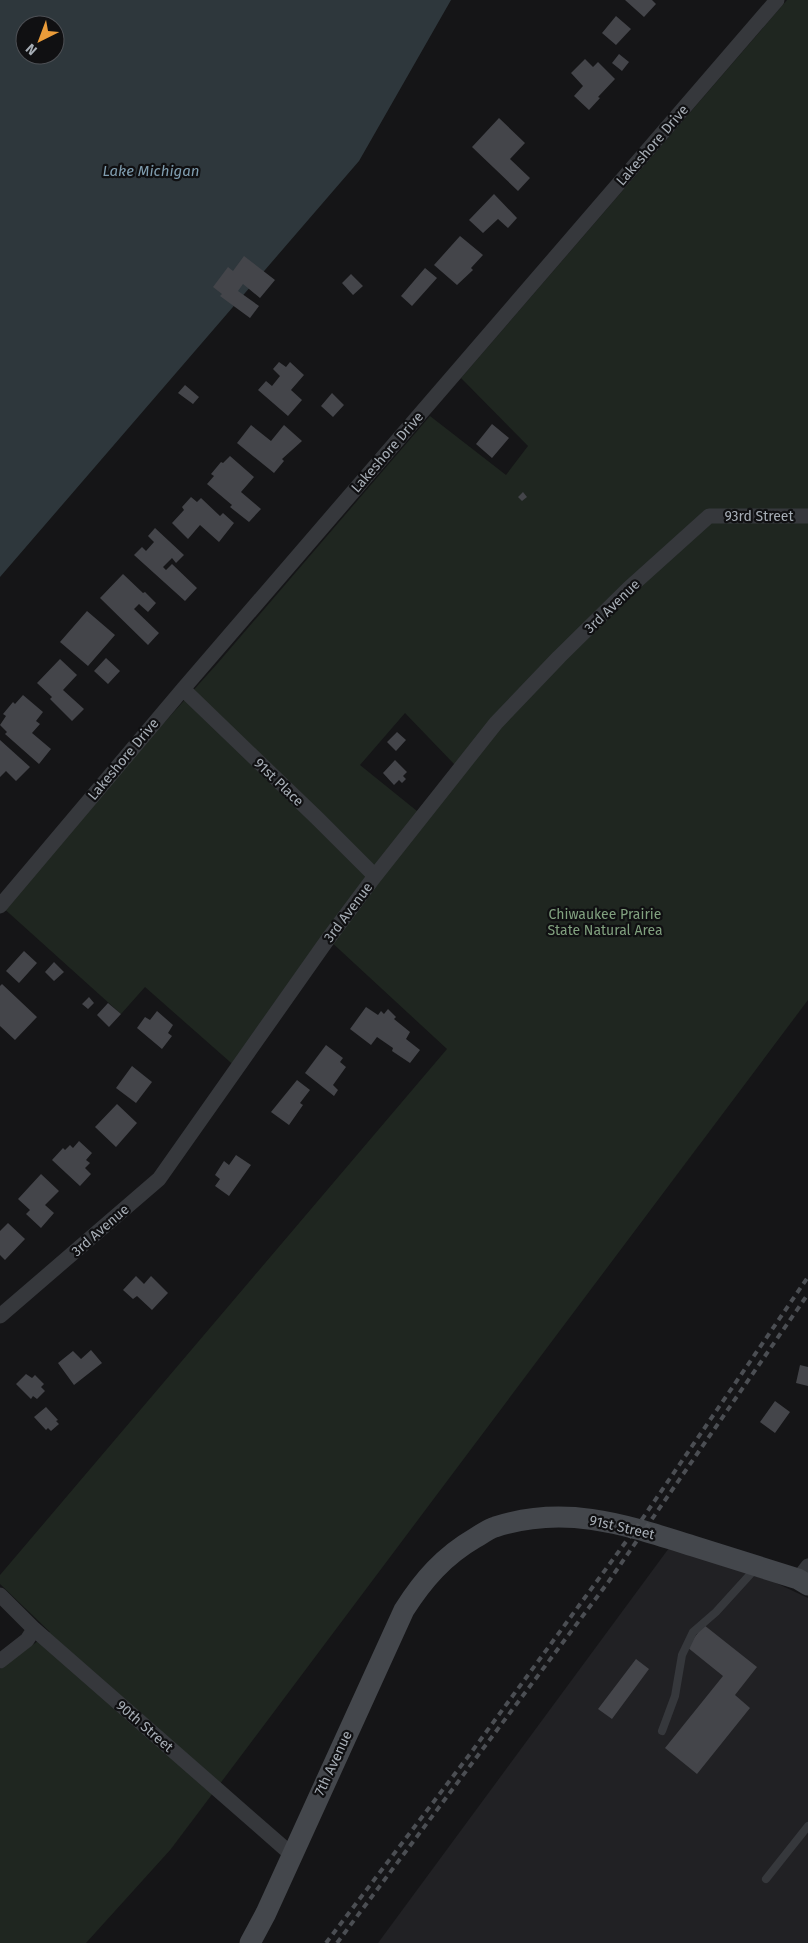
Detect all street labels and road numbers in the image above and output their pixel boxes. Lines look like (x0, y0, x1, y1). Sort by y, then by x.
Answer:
street label: Lakeshore Drive (613, 102, 692, 189)
street label: Lakeshore Drive (348, 409, 427, 496)
street label: 93rd Street (724, 508, 794, 525)
street label: 3rd Avenue (581, 576, 644, 637)
street label: Lakeshore Drive (84, 715, 162, 804)
street label: 91st Place (250, 755, 307, 810)
street label: 3rd Avenue (320, 879, 376, 946)
street label: 3rd Avenue (68, 1201, 133, 1260)
street label: 91st Street (588, 1512, 657, 1543)
street label: 90th Street (113, 1697, 177, 1756)
street label: 7th Avenue (311, 1728, 356, 1798)

